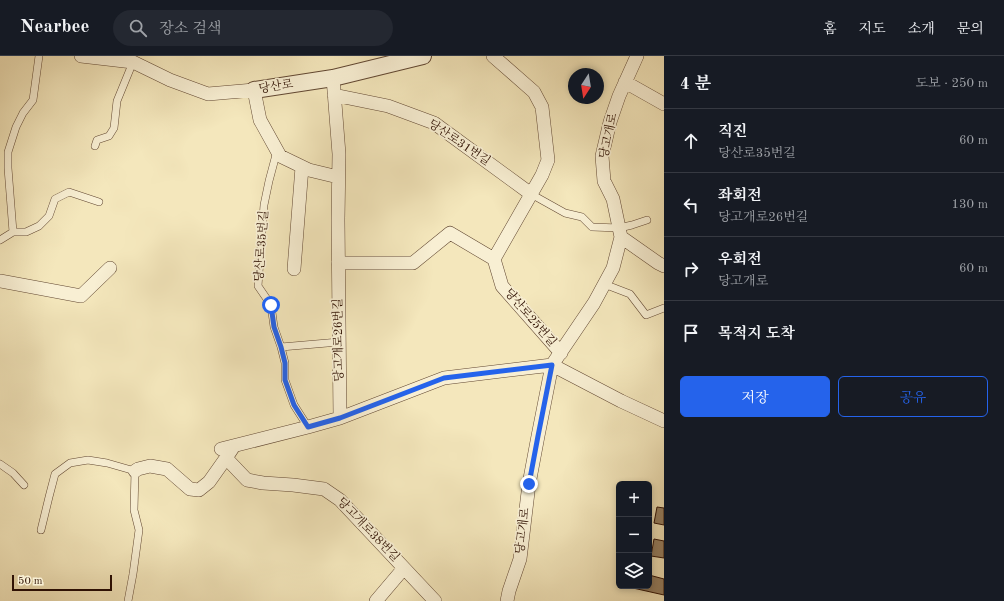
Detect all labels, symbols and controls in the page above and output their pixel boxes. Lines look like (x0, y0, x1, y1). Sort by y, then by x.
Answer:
search box (113, 10, 393, 46)
icon: search (127, 17, 149, 39)
text: Nearbee (20, 18, 89, 37)
text: 장소 검색 (159, 22, 222, 37)
text: 홈 (823, 22, 837, 36)
text: 지도 (859, 22, 886, 36)
text: 소개 (908, 22, 935, 36)
text: 문의 (957, 22, 984, 36)
north arrow (568, 68, 604, 104)
text: 4 분 (680, 76, 711, 93)
street label: 당산로 (258, 77, 295, 96)
text: 도보 · 250 m (915, 77, 988, 90)
street label: 당고개로 (597, 111, 620, 160)
street label: 당산로31번길 (426, 117, 493, 168)
text: 직진 (718, 125, 747, 140)
icon: ahead (680, 130, 702, 152)
text: 60 m (959, 134, 988, 147)
text: 당산로35번길 (718, 147, 796, 160)
text: 좌회전 (718, 189, 761, 204)
icon: left (680, 194, 702, 216)
text: 130 m (951, 198, 988, 211)
street label: 당산로35번길 (253, 210, 270, 282)
text: 당고개로26번길 (718, 211, 808, 224)
text: 우회전 (718, 253, 761, 268)
icon: right (680, 258, 702, 280)
text: 60 m (959, 262, 988, 275)
text: 당고개로 (718, 275, 768, 288)
street label: 당산로25번길 (502, 286, 559, 349)
route start (262, 296, 280, 314)
street label: 당고개로26번길 (331, 298, 346, 382)
icon: arrive (680, 322, 702, 344)
text: 목적지 도착 (718, 327, 795, 342)
button: 저장 (680, 376, 830, 417)
button: 공유 (838, 376, 988, 417)
route end (520, 475, 538, 493)
map controls (616, 481, 652, 589)
button: + (616, 481, 652, 517)
street label: 당고개로38번길 (335, 495, 402, 564)
street label: 당고개로 (513, 507, 532, 555)
button: − (616, 517, 652, 553)
button: layers (616, 553, 652, 589)
scale bar (12, 573, 112, 592)
text: 50 m (18, 576, 43, 587)

